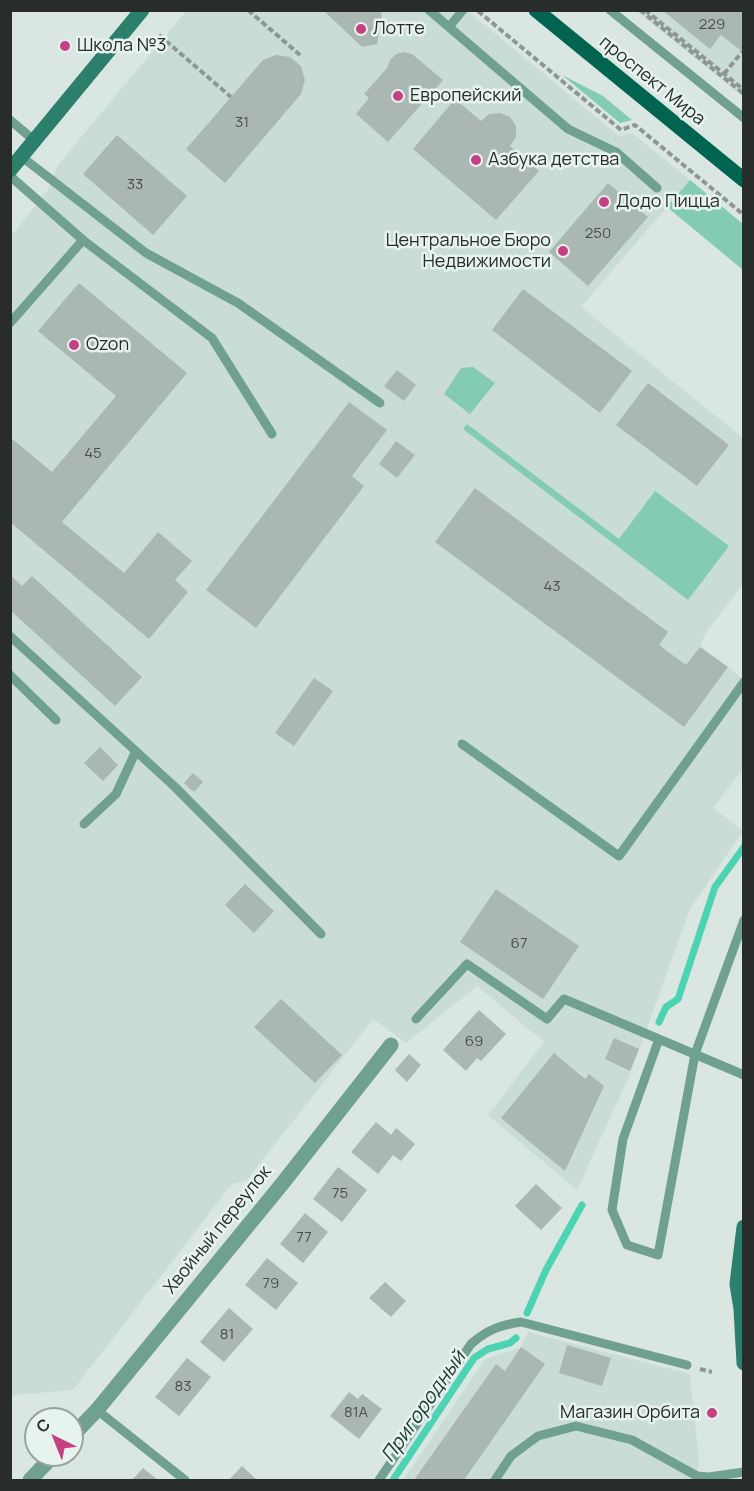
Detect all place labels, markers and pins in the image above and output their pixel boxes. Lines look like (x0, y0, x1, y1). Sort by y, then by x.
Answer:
place label: Лотте (373, 18, 425, 40)
marker: Лотте (354, 22, 368, 36)
place label: Школа №3 (77, 35, 167, 57)
marker: Школа №3 (58, 39, 72, 53)
place label: Европейский (410, 85, 522, 107)
marker: Европейский (391, 89, 405, 103)
place label: Азбука детства (488, 149, 619, 171)
marker: Азбука детства (469, 153, 483, 167)
place label: Додо Пицца (616, 191, 720, 213)
marker: Додо Пицца (597, 195, 611, 209)
place label: Центральное Бюро Недвижимости (386, 230, 551, 272)
marker: Центральное Бюро Недвижимости (556, 244, 570, 258)
place label: Ozon (86, 334, 129, 356)
marker: Ozon (67, 338, 81, 352)
place label: Магазин Орбита (560, 1402, 700, 1424)
marker: Магазин Орбита (705, 1406, 719, 1420)

